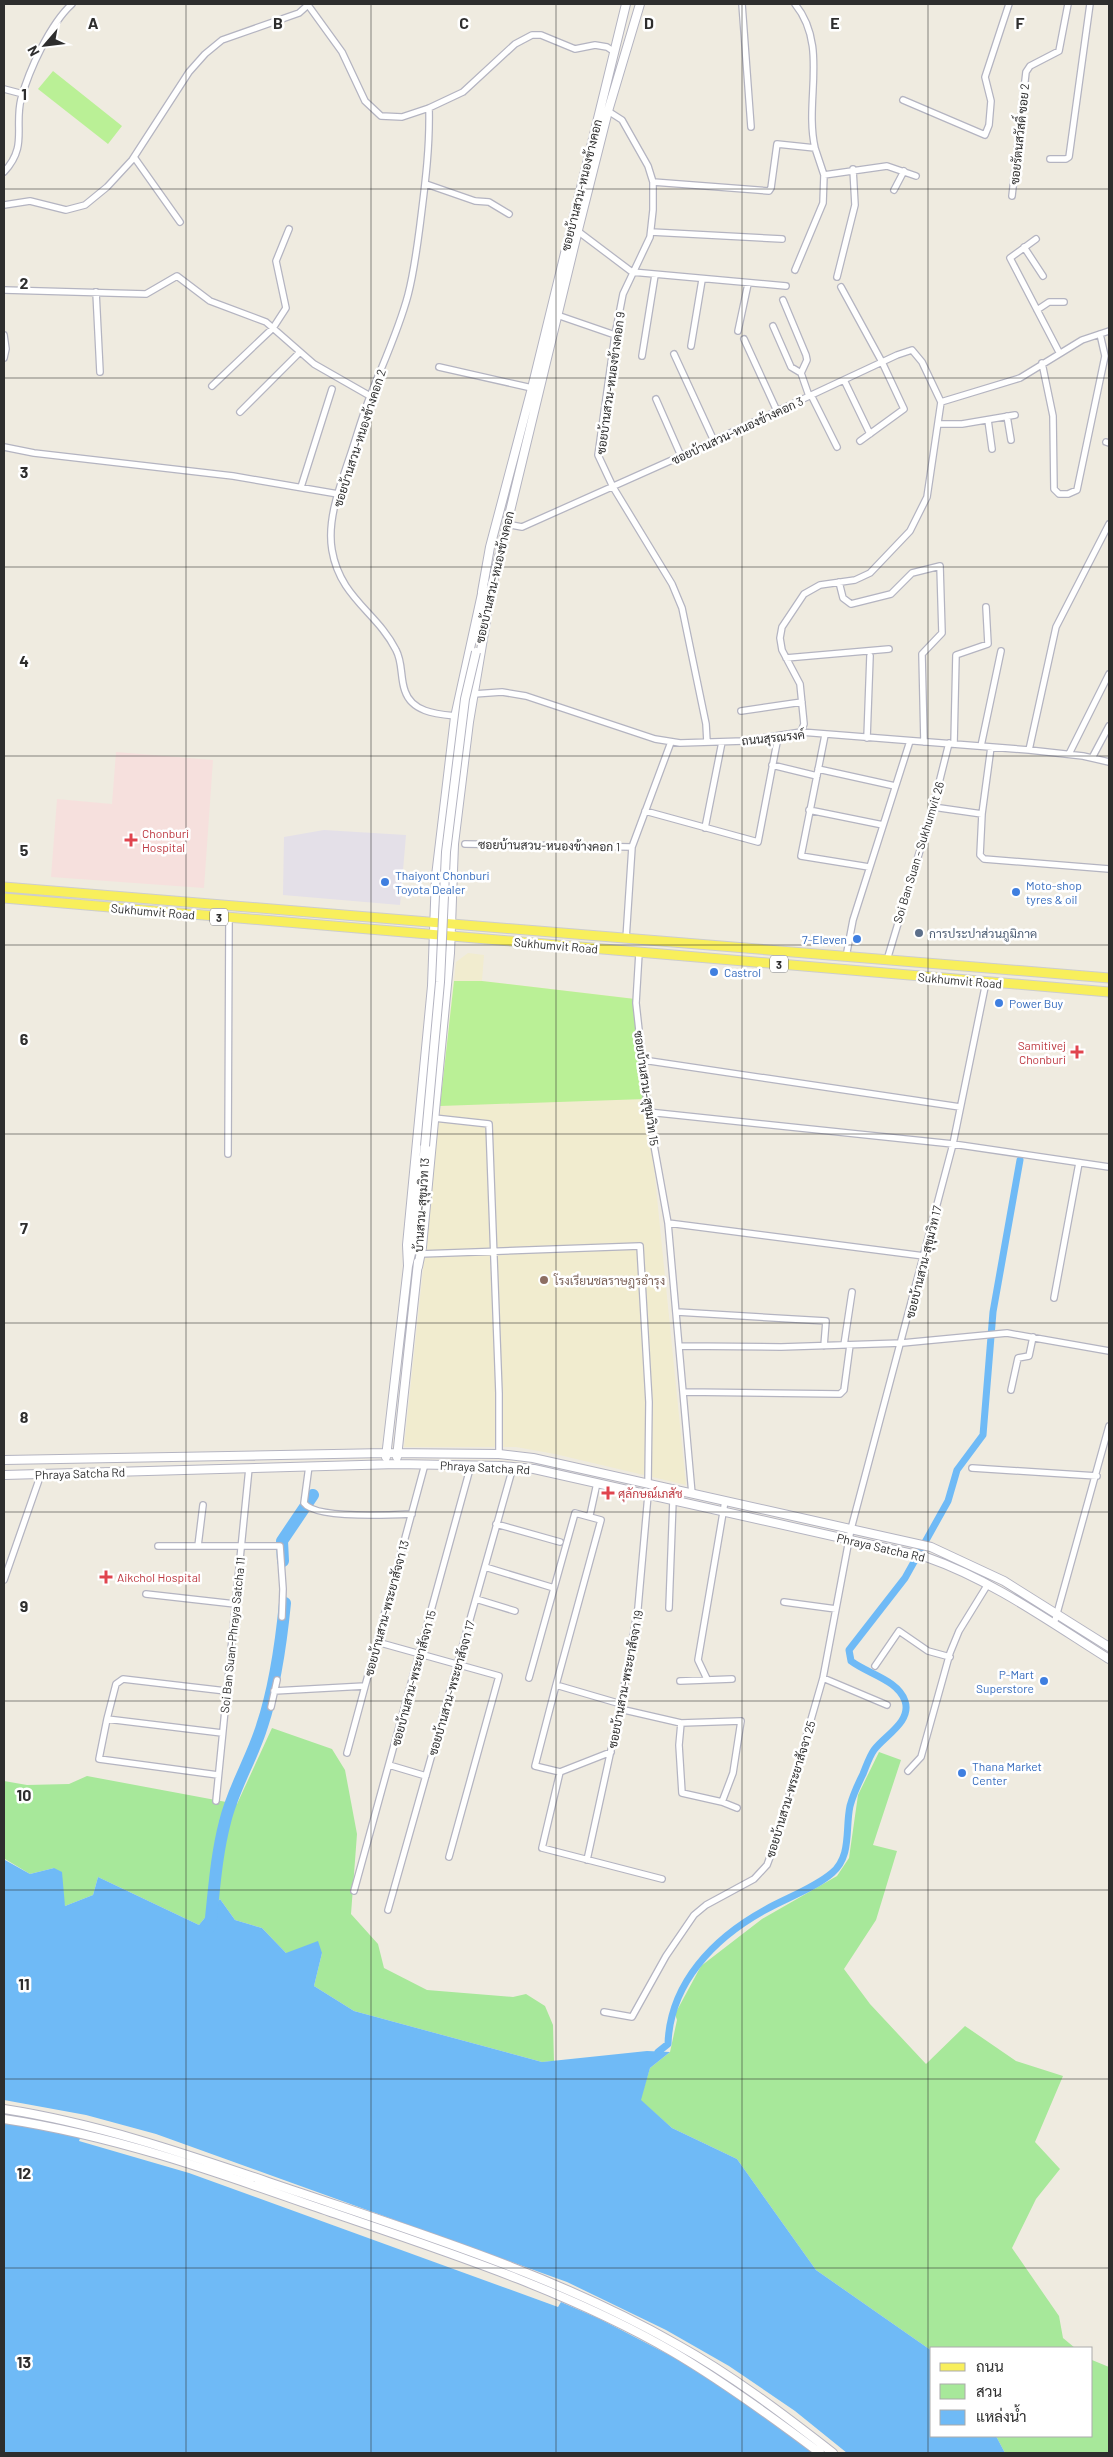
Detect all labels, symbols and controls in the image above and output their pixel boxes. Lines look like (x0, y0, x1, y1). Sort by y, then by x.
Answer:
text: A (88, 13, 99, 32)
text: B (273, 13, 283, 32)
text: C (459, 13, 469, 32)
text: D (644, 13, 654, 32)
text: E (830, 13, 840, 32)
text: F (1016, 13, 1025, 32)
north arrow (20, 20, 70, 70)
text: N (23, 43, 43, 59)
street label: ซอยรัตนสวัสดิ์ ซอย 2 (1003, 82, 1031, 185)
text: 1 (21, 84, 27, 103)
street label: ซอยบ้านสวน-หนองข้างคอก (558, 118, 604, 252)
text: 2 (20, 273, 29, 292)
street label: ซอยบ้านสวน-หนองข้างคอก 9 (593, 311, 627, 455)
street label: ซอยบ้านสวน-หนองข้างคอก 2 (330, 367, 388, 509)
street label: ซอยบ้านสวน-หนองข้างคอก 3 (669, 393, 805, 467)
text: 3 (20, 462, 28, 481)
street label: ซอยบ้านสวน-หนองข้างคอก (472, 509, 516, 645)
text: 4 (19, 651, 29, 670)
street label: ถนนสุรณรงค์ (741, 727, 806, 750)
street label: Soi Ban Suan - Sukhumvit 26 (890, 780, 946, 924)
place label: Chonburi Hospital (142, 826, 189, 854)
marker: Chonburi Hospital (124, 833, 138, 847)
street label: ซอยบ้านสวน-หนองข้างคอก 1 (478, 837, 620, 853)
text: 5 (20, 840, 29, 859)
place label: Thaiyont Chonburi Toyota Dealer (395, 868, 490, 896)
marker: Thaiyont Chonburi Toyota Dealer (379, 876, 391, 888)
place label: Moto-shop tyres & oil (1026, 878, 1082, 906)
marker: Moto-shop tyres & oil (1010, 886, 1022, 898)
street label: Sukhumvit Road (110, 900, 196, 922)
road number: 3 (210, 909, 228, 926)
place label: การประปาส่วนภูมิภาค (929, 926, 1037, 942)
marker: การประปาส่วนภูมิภาค (913, 927, 925, 939)
place label: 7-Eleven (802, 932, 847, 946)
marker: 7-Eleven (851, 933, 863, 945)
street label: Sukhumvit Road (513, 934, 599, 956)
road number: 3 (770, 956, 788, 972)
place label: Castrol (724, 965, 761, 979)
marker: Castrol (708, 966, 720, 978)
street label: Sukhumvit Road (917, 969, 1003, 991)
place label: Power Buy (1009, 996, 1064, 1010)
marker: Power Buy (993, 997, 1005, 1009)
text: 6 (20, 1029, 29, 1048)
street label: ซอยบ้านสวน-สุขุมวิท 15 (629, 1029, 662, 1147)
place label: Samitivej Chonburi (1018, 1038, 1066, 1066)
marker: Samitivej Chonburi (1070, 1045, 1084, 1059)
street label: บ้านสวน-สุขุมวิท 13 (411, 1157, 434, 1253)
street label: ซอยบ้านสวน-สุขุมวิท 17 (902, 1204, 947, 1321)
text: 7 (20, 1218, 28, 1237)
place label: โรงเรียนชลราษฎรอำรุง (553, 1273, 665, 1290)
marker: โรงเรียนชลราษฎรอำรุง (538, 1274, 550, 1286)
text: 8 (20, 1407, 29, 1426)
street label: Phraya Satcha Rd (440, 1458, 530, 1476)
street label: Phraya Satcha Rd (35, 1464, 125, 1482)
place label: ศุลักษณ์เภสัช (618, 1486, 683, 1503)
marker: ศุลักษณ์เภสัช (602, 1487, 614, 1499)
street label: Phraya Satcha Rd (835, 1530, 927, 1564)
street label: ซอยบ้านสวน-พระยาสัจจา 13 (361, 1538, 411, 1678)
street label: Soi Ban Suan-Phraya Satcha 11 (217, 1556, 247, 1714)
marker: Aikchol Hospital (99, 1570, 113, 1584)
place label: Aikchol Hospital (117, 1570, 201, 1584)
text: 9 (20, 1596, 28, 1615)
street label: ซอยบ้านสวน-พระยาสัจจา 15 (388, 1608, 438, 1748)
street label: ซอยบ้านสวน-พระยาสัจจา 19 (605, 1609, 645, 1749)
street label: ซอยบ้านสวน-พระยาสัจจา 17 (425, 1619, 477, 1757)
place label: P-Mart Superstore (976, 1667, 1034, 1695)
marker: P-Mart Superstore (1038, 1675, 1050, 1687)
street label: ซอยบ้านสวน-พระยาสัจจา 25 (762, 1719, 818, 1859)
place label: Thana Market Center (972, 1759, 1042, 1787)
marker: Thana Market Center (956, 1767, 968, 1779)
text: 10 (17, 1785, 31, 1804)
text: 11 (18, 1974, 30, 1993)
text: 12 (17, 2163, 31, 2182)
legend (930, 2347, 1093, 2437)
text: 13 (17, 2352, 31, 2371)
text: ถนน (976, 2357, 1004, 2375)
text: สวน (976, 2382, 1002, 2400)
text: แหล่งน้ำ (976, 2404, 1027, 2425)

